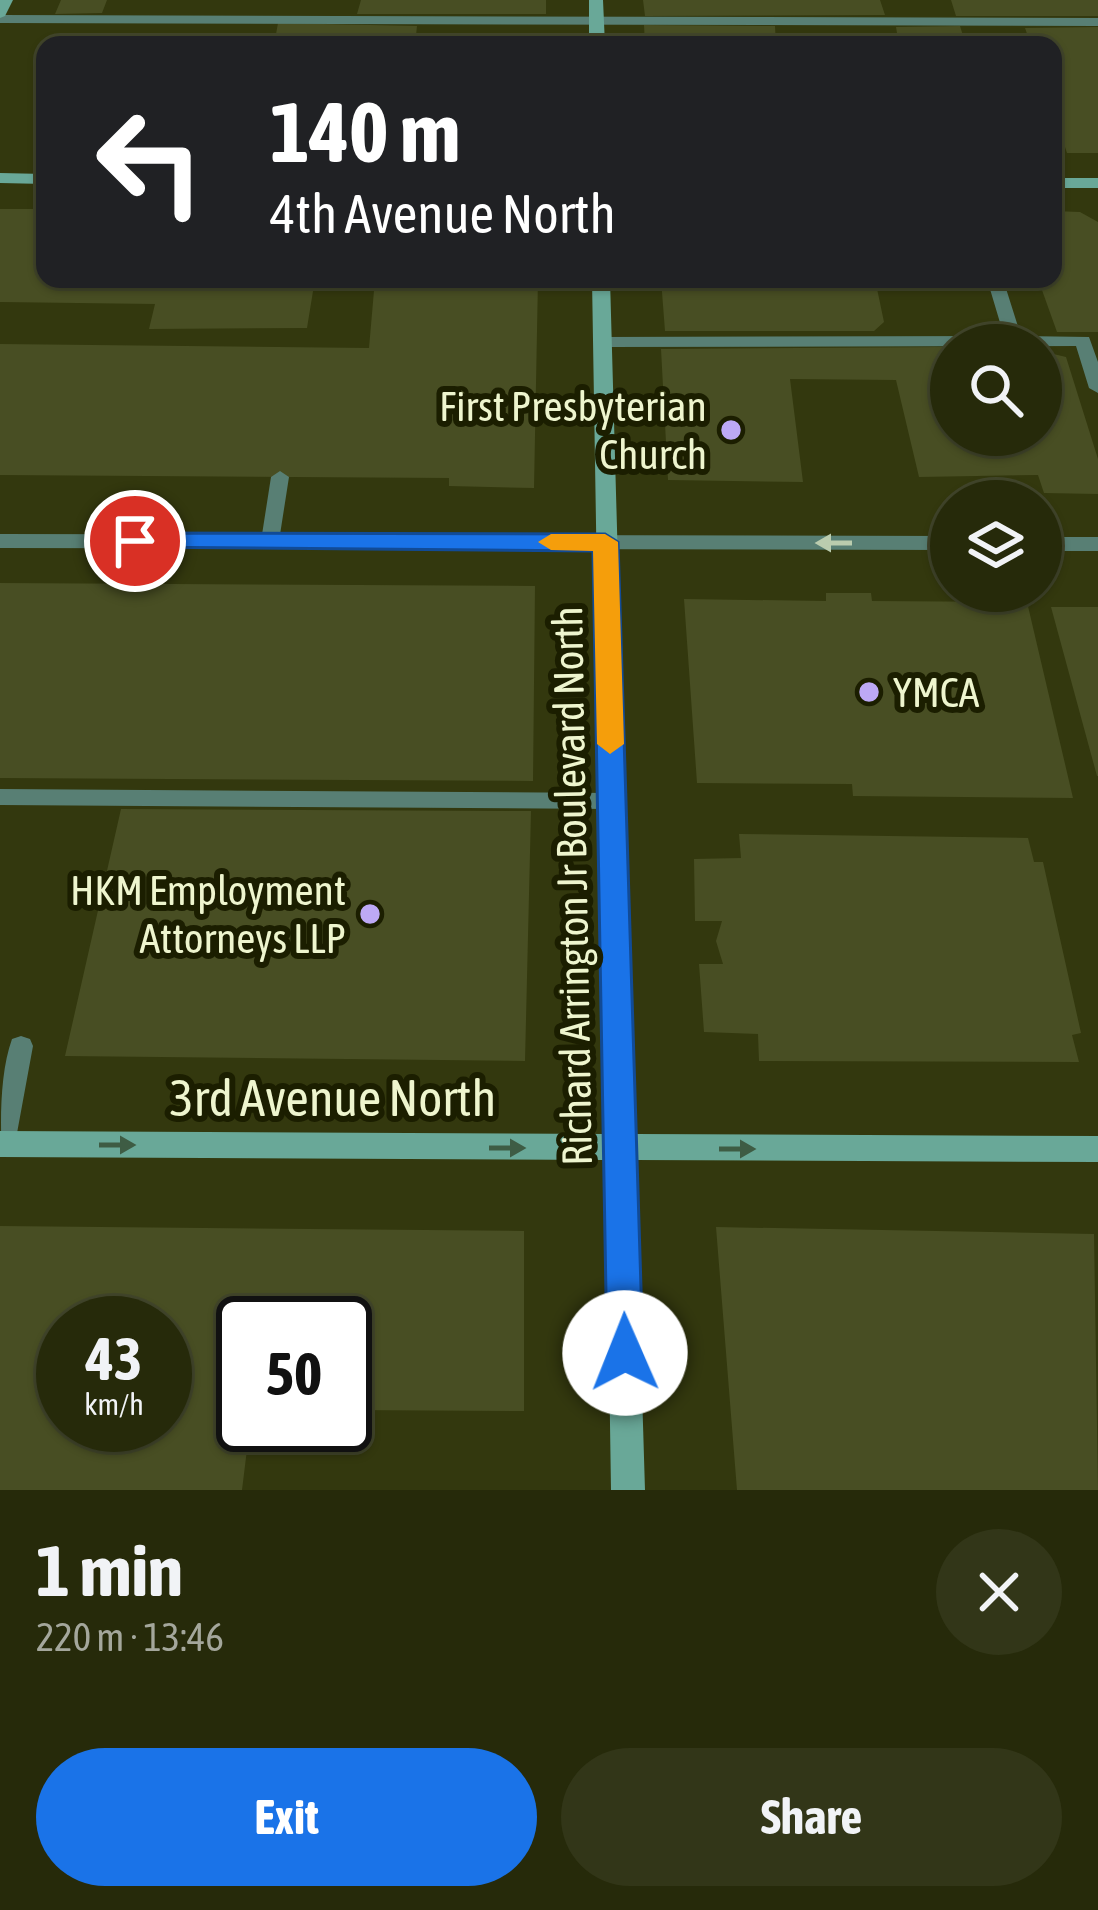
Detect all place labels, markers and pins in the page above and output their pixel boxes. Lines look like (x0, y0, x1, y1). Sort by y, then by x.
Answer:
place label: First Presbyterian Church (439, 382, 707, 478)
marker: First Presbyterian Church (718, 417, 744, 443)
pin (84, 490, 186, 592)
place label: YMCA (893, 668, 980, 716)
marker: YMCA (856, 679, 882, 705)
place label: HKM Employment Attorneys LLP (70, 866, 346, 962)
marker: HKM Employment Attorneys LLP (357, 901, 383, 927)

